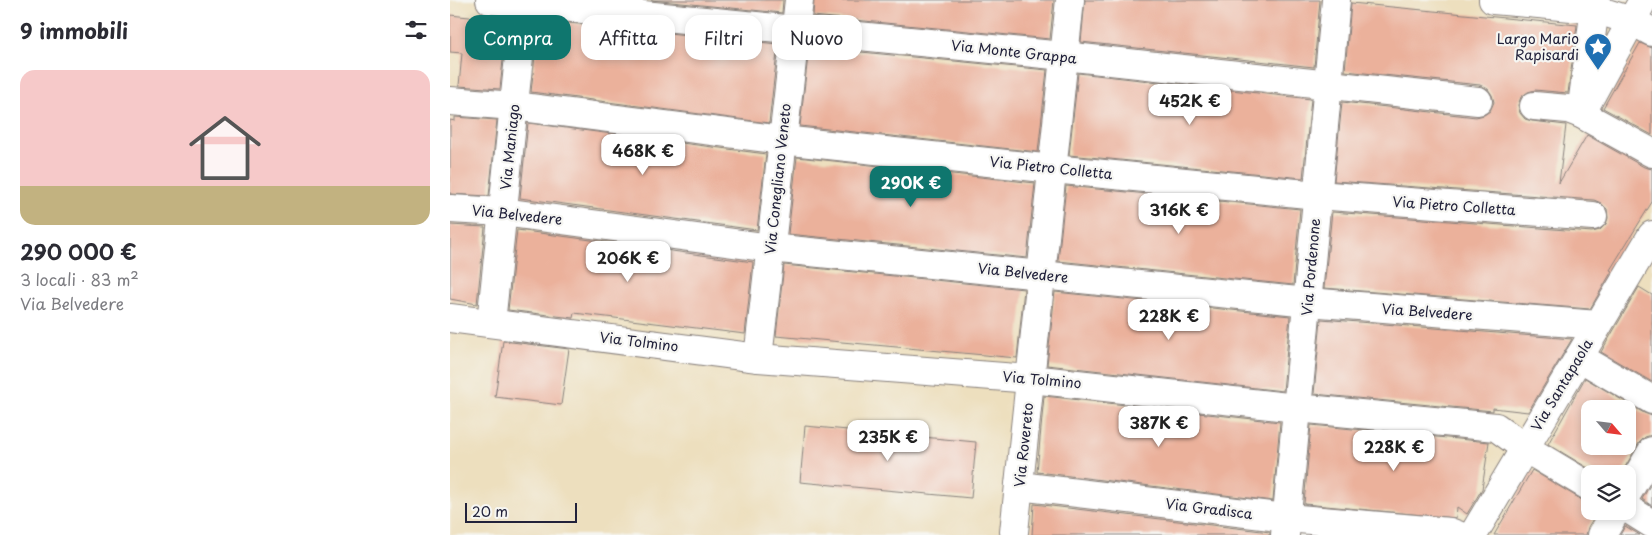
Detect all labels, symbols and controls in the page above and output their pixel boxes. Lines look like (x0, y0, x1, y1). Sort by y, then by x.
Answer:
text: 9 immobili (20, 14, 128, 46)
chip: Compra (465, 15, 571, 60)
chip: Affitta (581, 15, 675, 60)
chip: Filtri (685, 15, 762, 60)
chip: Nuovo (772, 15, 862, 60)
icon: filters (402, 16, 430, 44)
place label: Largo Mario Rapisardi (1497, 28, 1579, 65)
place icon: Largo Mario Rapisardi (1583, 32, 1613, 71)
street label: Via Monte Grappa (950, 34, 1079, 69)
pin: 452K € (1149, 84, 1231, 126)
text: 452K € (1159, 88, 1221, 112)
street label: Via Conegliano Veneto (759, 102, 796, 255)
icon: home (180, 103, 270, 193)
street label: Via Maniago (495, 103, 524, 191)
pin: 468K € (602, 134, 684, 176)
text: 468K € (612, 138, 674, 162)
street label: Via Pietro Colletta (989, 151, 1114, 184)
pin: 290K € (870, 166, 952, 208)
text: 290K € (881, 170, 941, 194)
street label: Via Pietro Colletta (1392, 191, 1517, 220)
pin: 316K € (1138, 192, 1220, 235)
text: 316K € (1149, 197, 1209, 221)
street label: Via Belvedere (471, 199, 563, 230)
street label: Via Pordenone (1296, 217, 1325, 317)
text: 290 000 € (20, 235, 137, 267)
pin: 206K € (587, 240, 669, 283)
text: 206K € (597, 245, 659, 269)
street label: Via Belvedere (977, 257, 1069, 288)
text: 3 locali · 83 m² (20, 267, 139, 291)
text: Via Belvedere (20, 291, 124, 315)
pin: 228K € (1128, 298, 1210, 341)
street label: Via Belvedere (1381, 298, 1473, 325)
text: 228K € (1139, 303, 1199, 327)
street label: Via Tolmino (598, 326, 680, 357)
street label: Via Santapaola (1526, 334, 1598, 435)
street label: Via Tolmino (1002, 366, 1083, 393)
north arrow (1581, 400, 1636, 455)
map controls (1581, 400, 1636, 520)
street label: Via Rovereto (1009, 401, 1038, 488)
pin: 387K € (1118, 406, 1200, 448)
text: 387K € (1130, 410, 1188, 434)
pin: 235K € (847, 420, 929, 462)
text: 235K € (858, 424, 918, 448)
pin: 228K € (1353, 430, 1435, 472)
text: 228K € (1364, 434, 1424, 458)
button: layers (1581, 465, 1636, 520)
street label: Via Gradisca (1164, 493, 1254, 524)
scale bar (465, 500, 578, 523)
text: 20 m (472, 501, 508, 522)

